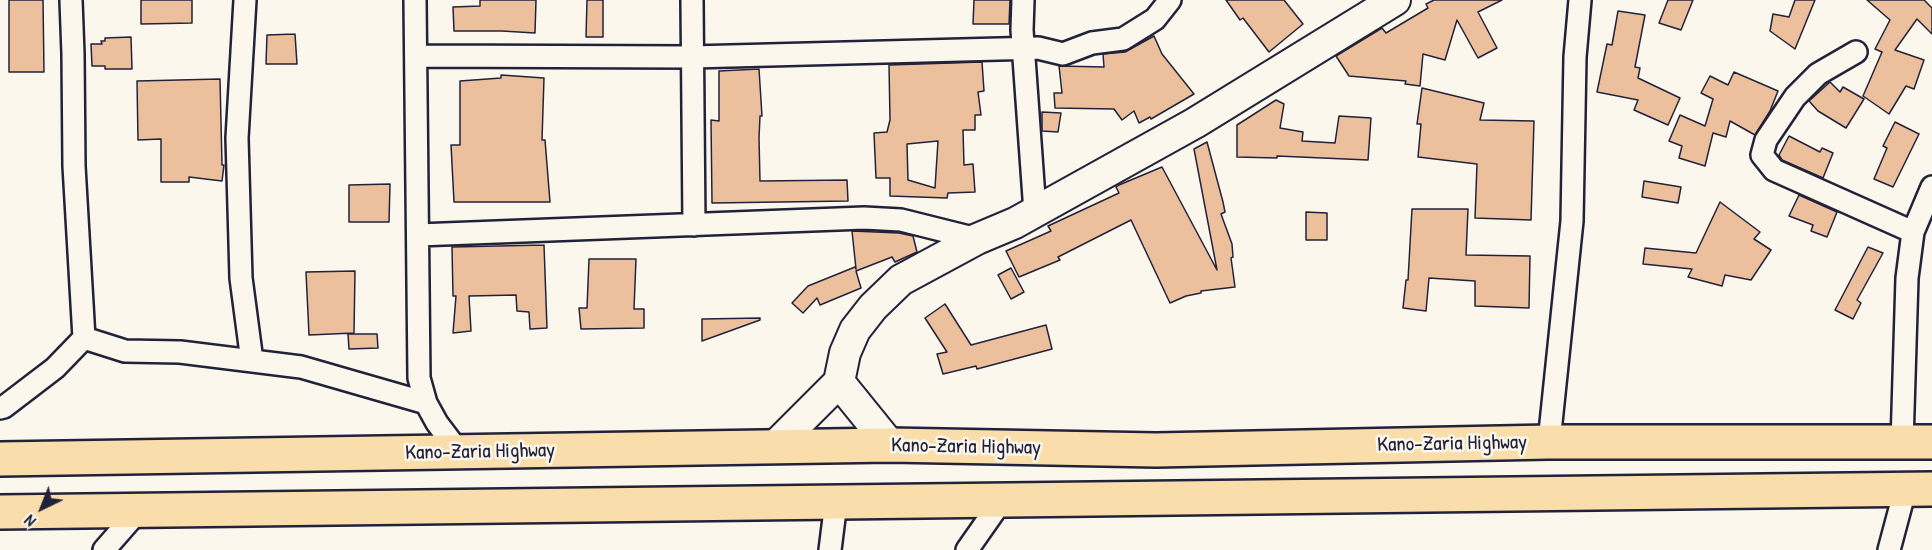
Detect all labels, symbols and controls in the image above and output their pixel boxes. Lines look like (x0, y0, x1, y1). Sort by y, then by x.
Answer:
street label: Kano-Zaria Highway (1377, 430, 1527, 458)
street label: Kano-Zaria Highway (891, 433, 1041, 461)
street label: Kano-Zaria Highway (405, 438, 555, 466)
north arrow (12, 478, 72, 538)
text: N (19, 510, 40, 532)

